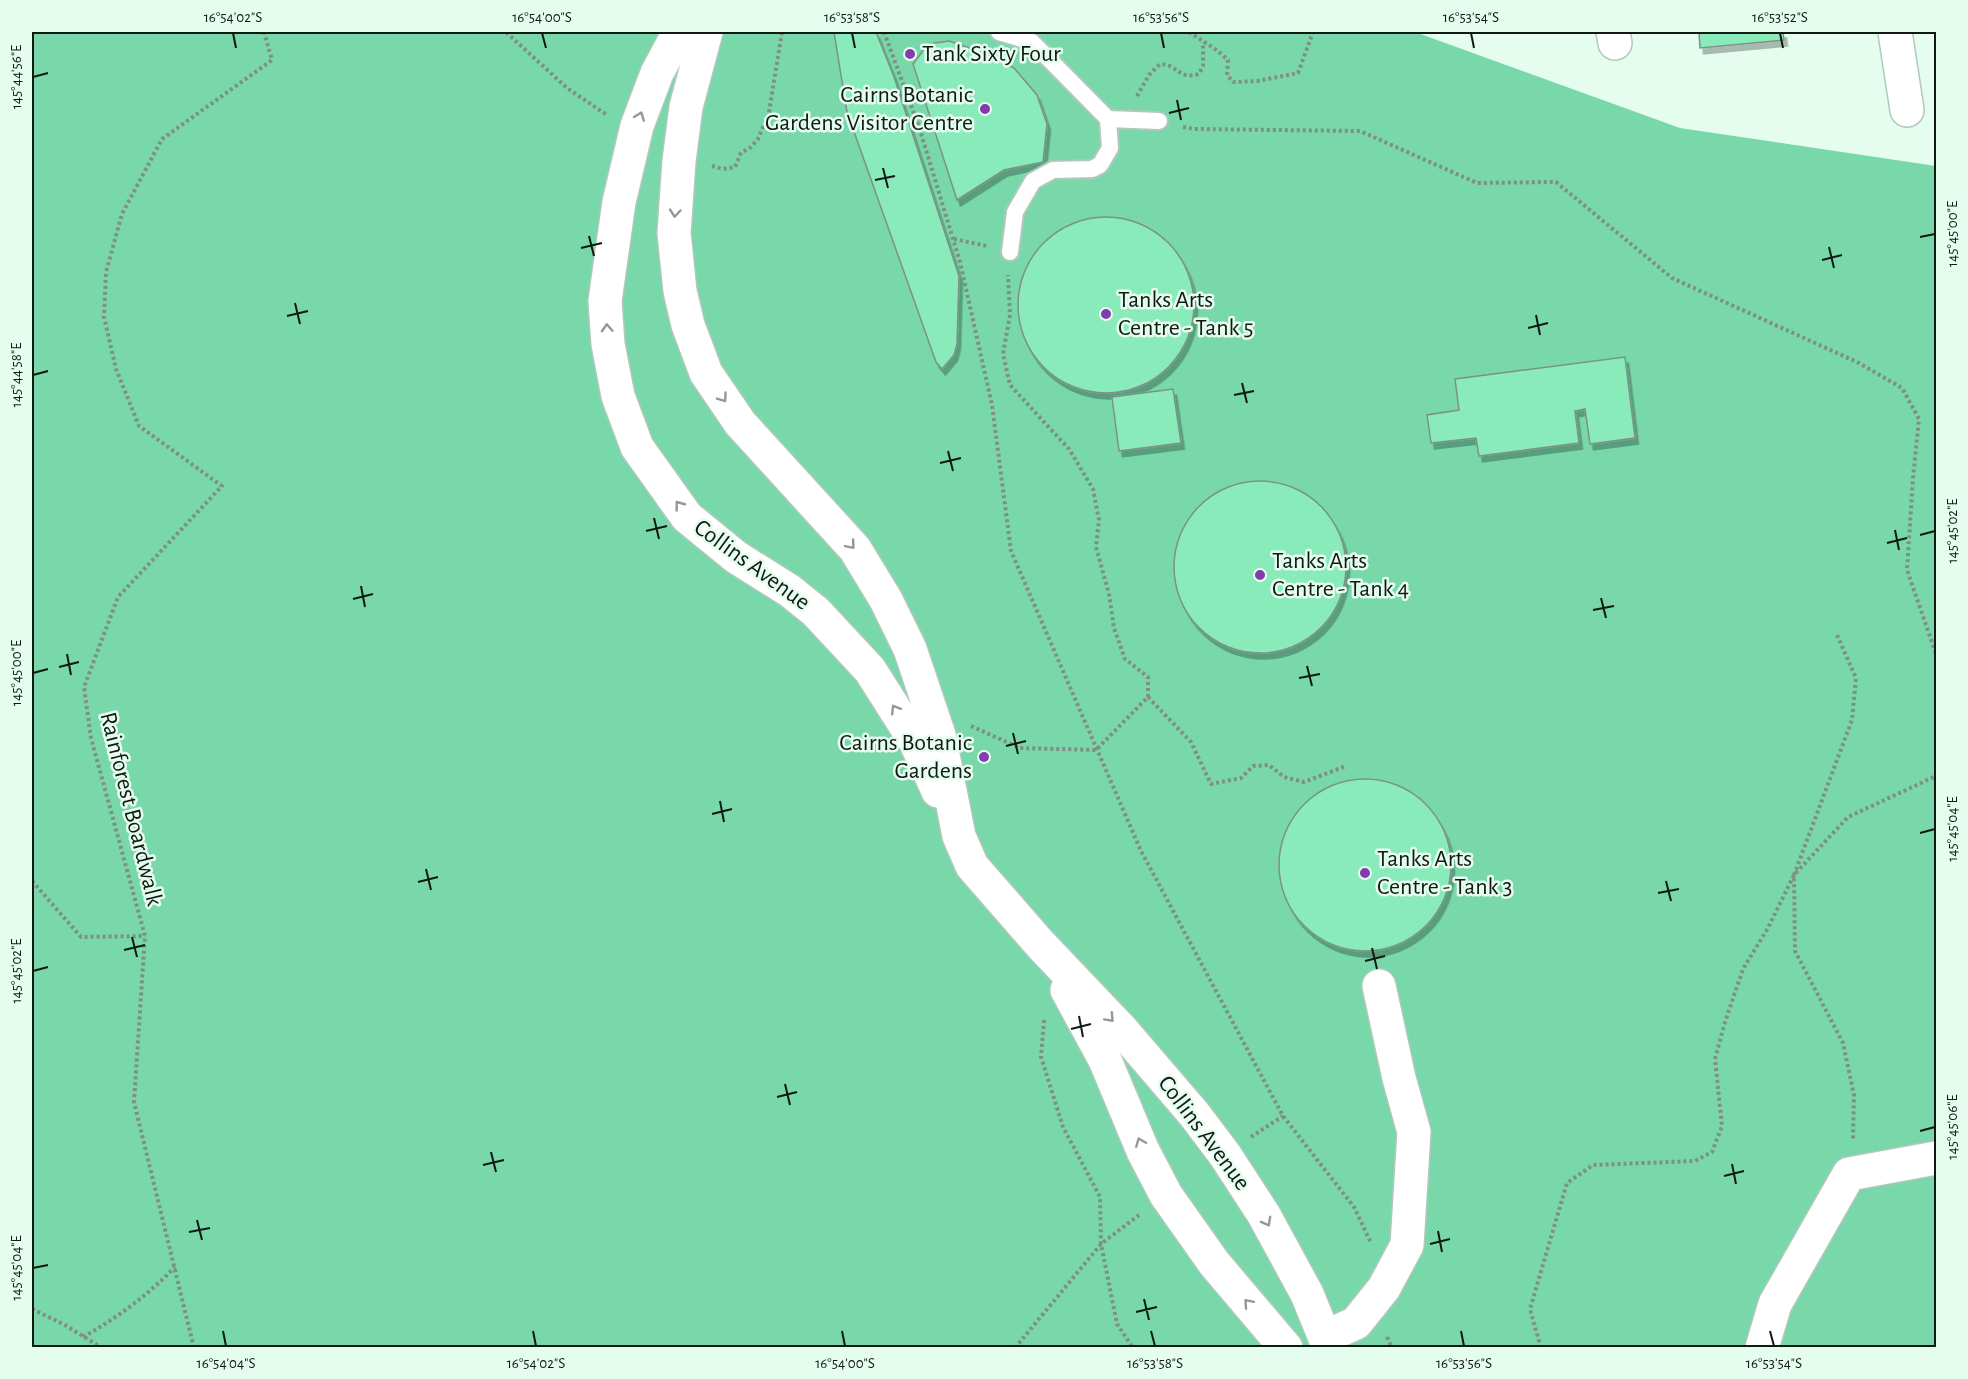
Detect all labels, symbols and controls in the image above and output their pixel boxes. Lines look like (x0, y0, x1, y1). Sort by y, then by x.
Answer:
text: 16°54'02"S (204, 10, 262, 25)
text: 16°54'00"S (512, 10, 572, 25)
text: 16°53'58"S (824, 10, 880, 25)
text: 16°53'56"S (1133, 10, 1189, 25)
text: 16°53'54"S (1443, 10, 1499, 25)
text: 16°53'52"S (1752, 10, 1808, 25)
place label: Tank Sixty Four (922, 42, 1061, 66)
text: 145°44'56"E (9, 45, 24, 109)
marker: Tank Sixty Four (903, 47, 917, 61)
place label: Cairns Botanic Gardens Visitor Centre (765, 83, 973, 135)
marker: Cairns Botanic Gardens Visitor Centre (978, 102, 992, 116)
one-way arrow (633, 111, 646, 122)
text: 145°45'00"E (1945, 201, 1960, 267)
one-way arrow (669, 208, 682, 217)
place label: Tanks Arts Centre - Tank 5 (1118, 288, 1254, 340)
marker: Tanks Arts Centre - Tank 5 (1099, 307, 1113, 321)
one-way arrow (601, 324, 614, 333)
text: 145°44'58"E (9, 343, 24, 407)
one-way arrow (716, 391, 727, 402)
text: 145°45'02"E (1945, 498, 1960, 564)
one-way arrow (675, 501, 686, 512)
street label: Collins Avenue (690, 515, 814, 615)
one-way arrow (844, 538, 855, 549)
place label: Tanks Arts Centre - Tank 4 (1272, 549, 1409, 601)
marker: Tanks Arts Centre - Tank 4 (1253, 568, 1267, 582)
text: 145°45'00"E (9, 640, 24, 706)
one-way arrow (890, 705, 902, 715)
street label: Rainforest Boardwalk (95, 710, 167, 908)
place label: Cairns Botanic Gardens (839, 731, 972, 783)
marker: Cairns Botanic Gardens (977, 750, 991, 764)
text: 145°45'04"E (1945, 796, 1960, 862)
place label: Tanks Arts Centre - Tank 3 (1377, 847, 1512, 899)
marker: Tanks Arts Centre - Tank 3 (1358, 866, 1372, 880)
text: 145°45'02"E (9, 938, 24, 1004)
one-way arrow (1103, 1011, 1114, 1021)
street label: Collins Avenue (1153, 1071, 1255, 1195)
text: 145°45'06"E (1945, 1094, 1960, 1160)
one-way arrow (1135, 1137, 1147, 1148)
one-way arrow (1260, 1216, 1271, 1226)
text: 145°45'04"E (9, 1235, 24, 1301)
one-way arrow (1244, 1299, 1255, 1310)
text: 16°54'04"S (197, 1356, 256, 1371)
text: 16°54'02"S (507, 1356, 565, 1371)
text: 16°54'00"S (815, 1356, 875, 1371)
text: 16°53'58"S (1127, 1356, 1183, 1371)
text: 16°53'56"S (1436, 1356, 1492, 1371)
text: 16°53'54"S (1746, 1356, 1802, 1371)

